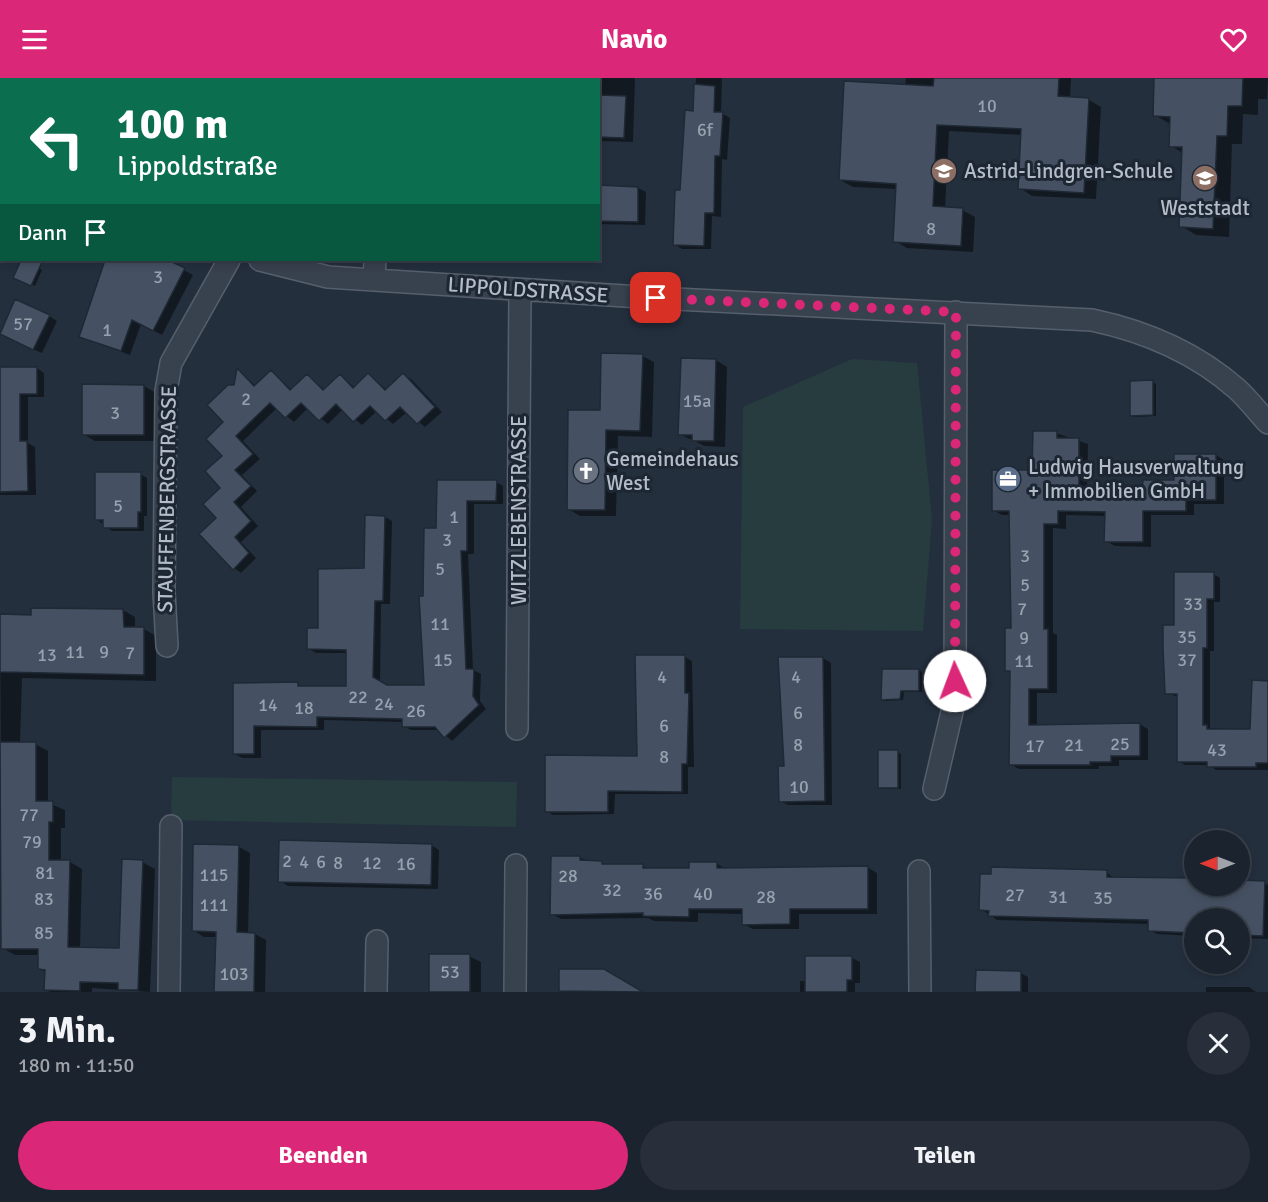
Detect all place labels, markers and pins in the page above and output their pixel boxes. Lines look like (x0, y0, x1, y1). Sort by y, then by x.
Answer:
school or university icon: Astrid-Lindgren-Schule (929, 156, 959, 186)
place label: Astrid-Lindgren-Schule (964, 158, 1173, 184)
school or university icon: Weststadt (1190, 163, 1220, 193)
place label: Weststadt (1160, 195, 1250, 221)
pin (630, 272, 681, 323)
place label: Gemeindehaus West (606, 446, 739, 496)
place label: Ludwig Hausverwaltung + Immobilien GmbH (1028, 454, 1244, 504)
church icon: Gemeindehaus West (571, 456, 601, 486)
office icon: Ludwig Hausverwaltung + Immobilien GmbH (993, 464, 1023, 494)

